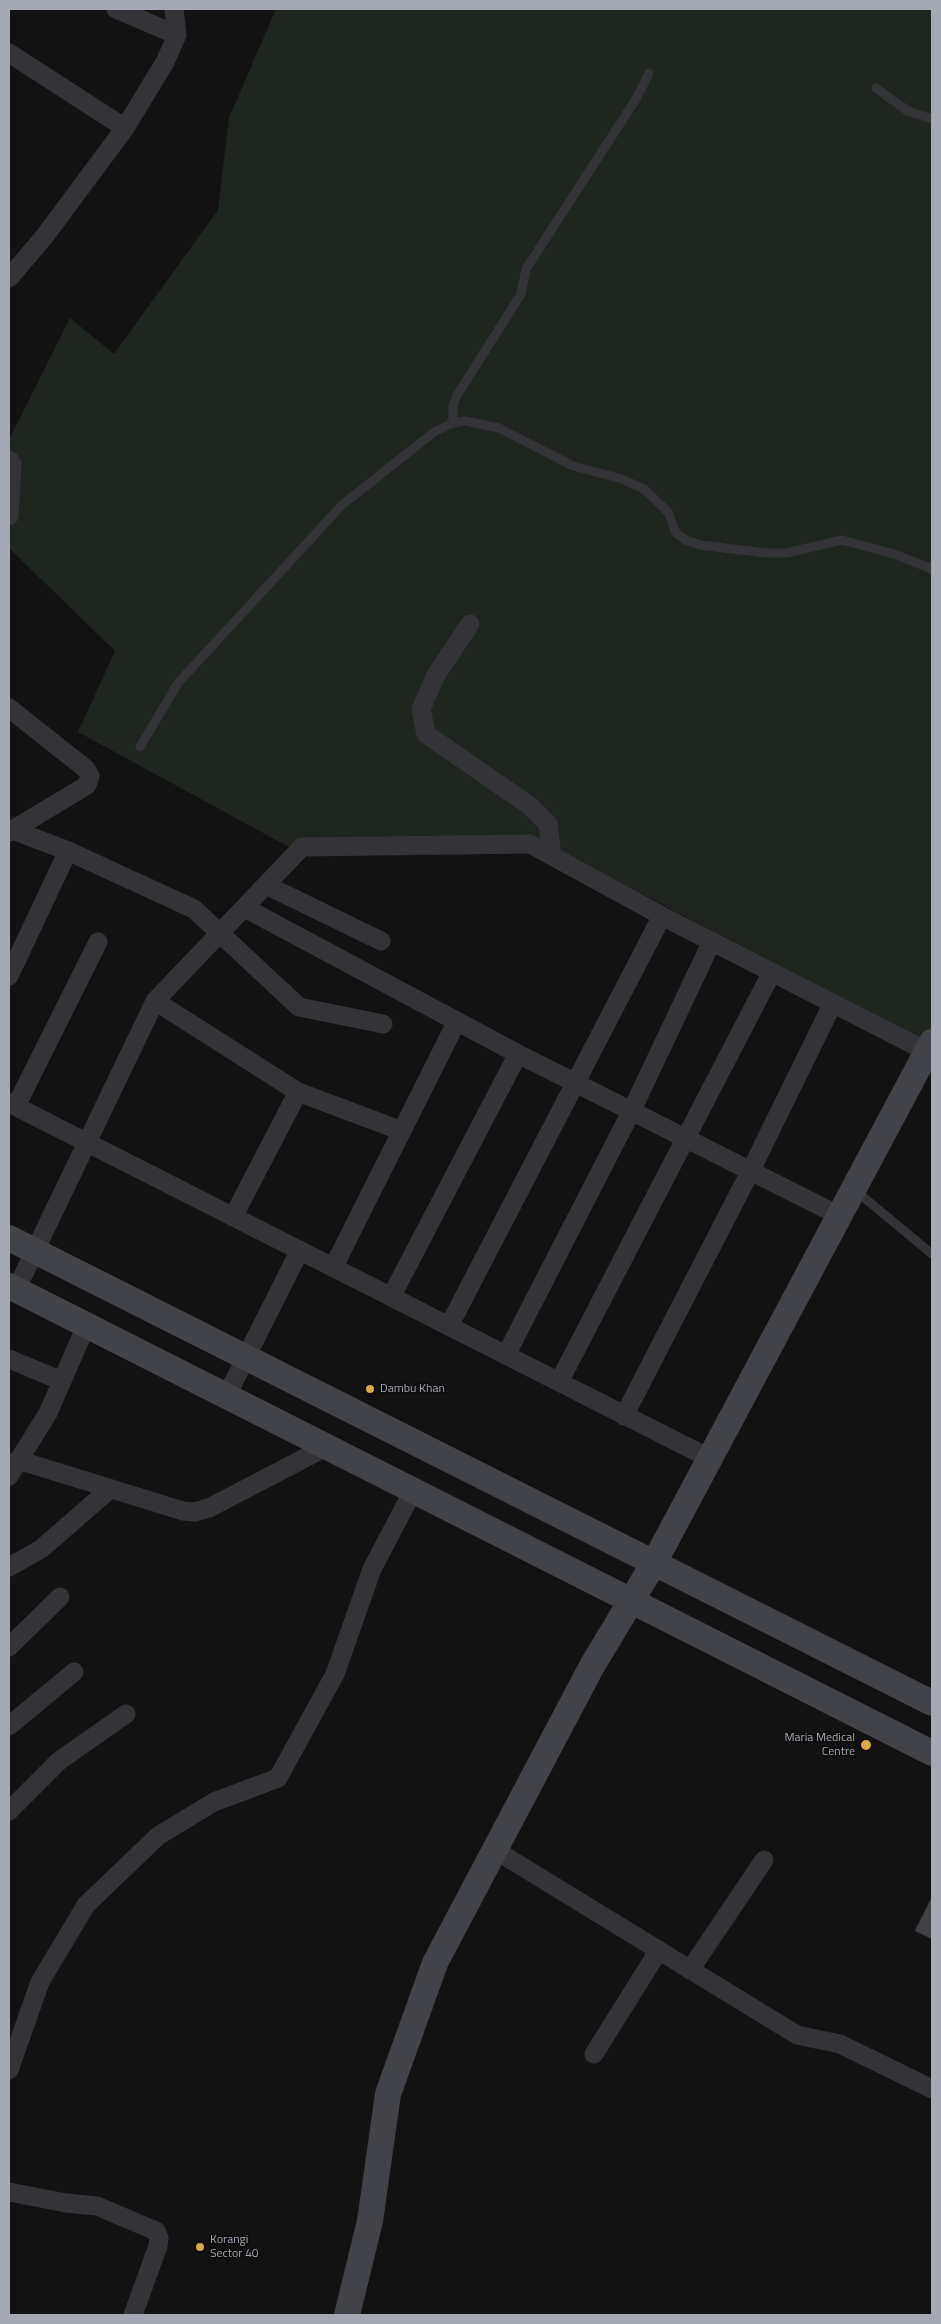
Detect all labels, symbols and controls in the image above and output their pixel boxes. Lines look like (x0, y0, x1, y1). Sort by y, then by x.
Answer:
place label: Dambu Khan (380, 1382, 445, 1396)
marker: Dambu Khan (364, 1383, 376, 1395)
place label: Maria Medical Centre (784, 1731, 855, 1759)
marker: Maria Medical Centre (859, 1738, 873, 1752)
place label: Korangi Sector 40 (210, 2233, 259, 2261)
marker: Korangi Sector 40 (194, 2241, 206, 2253)

